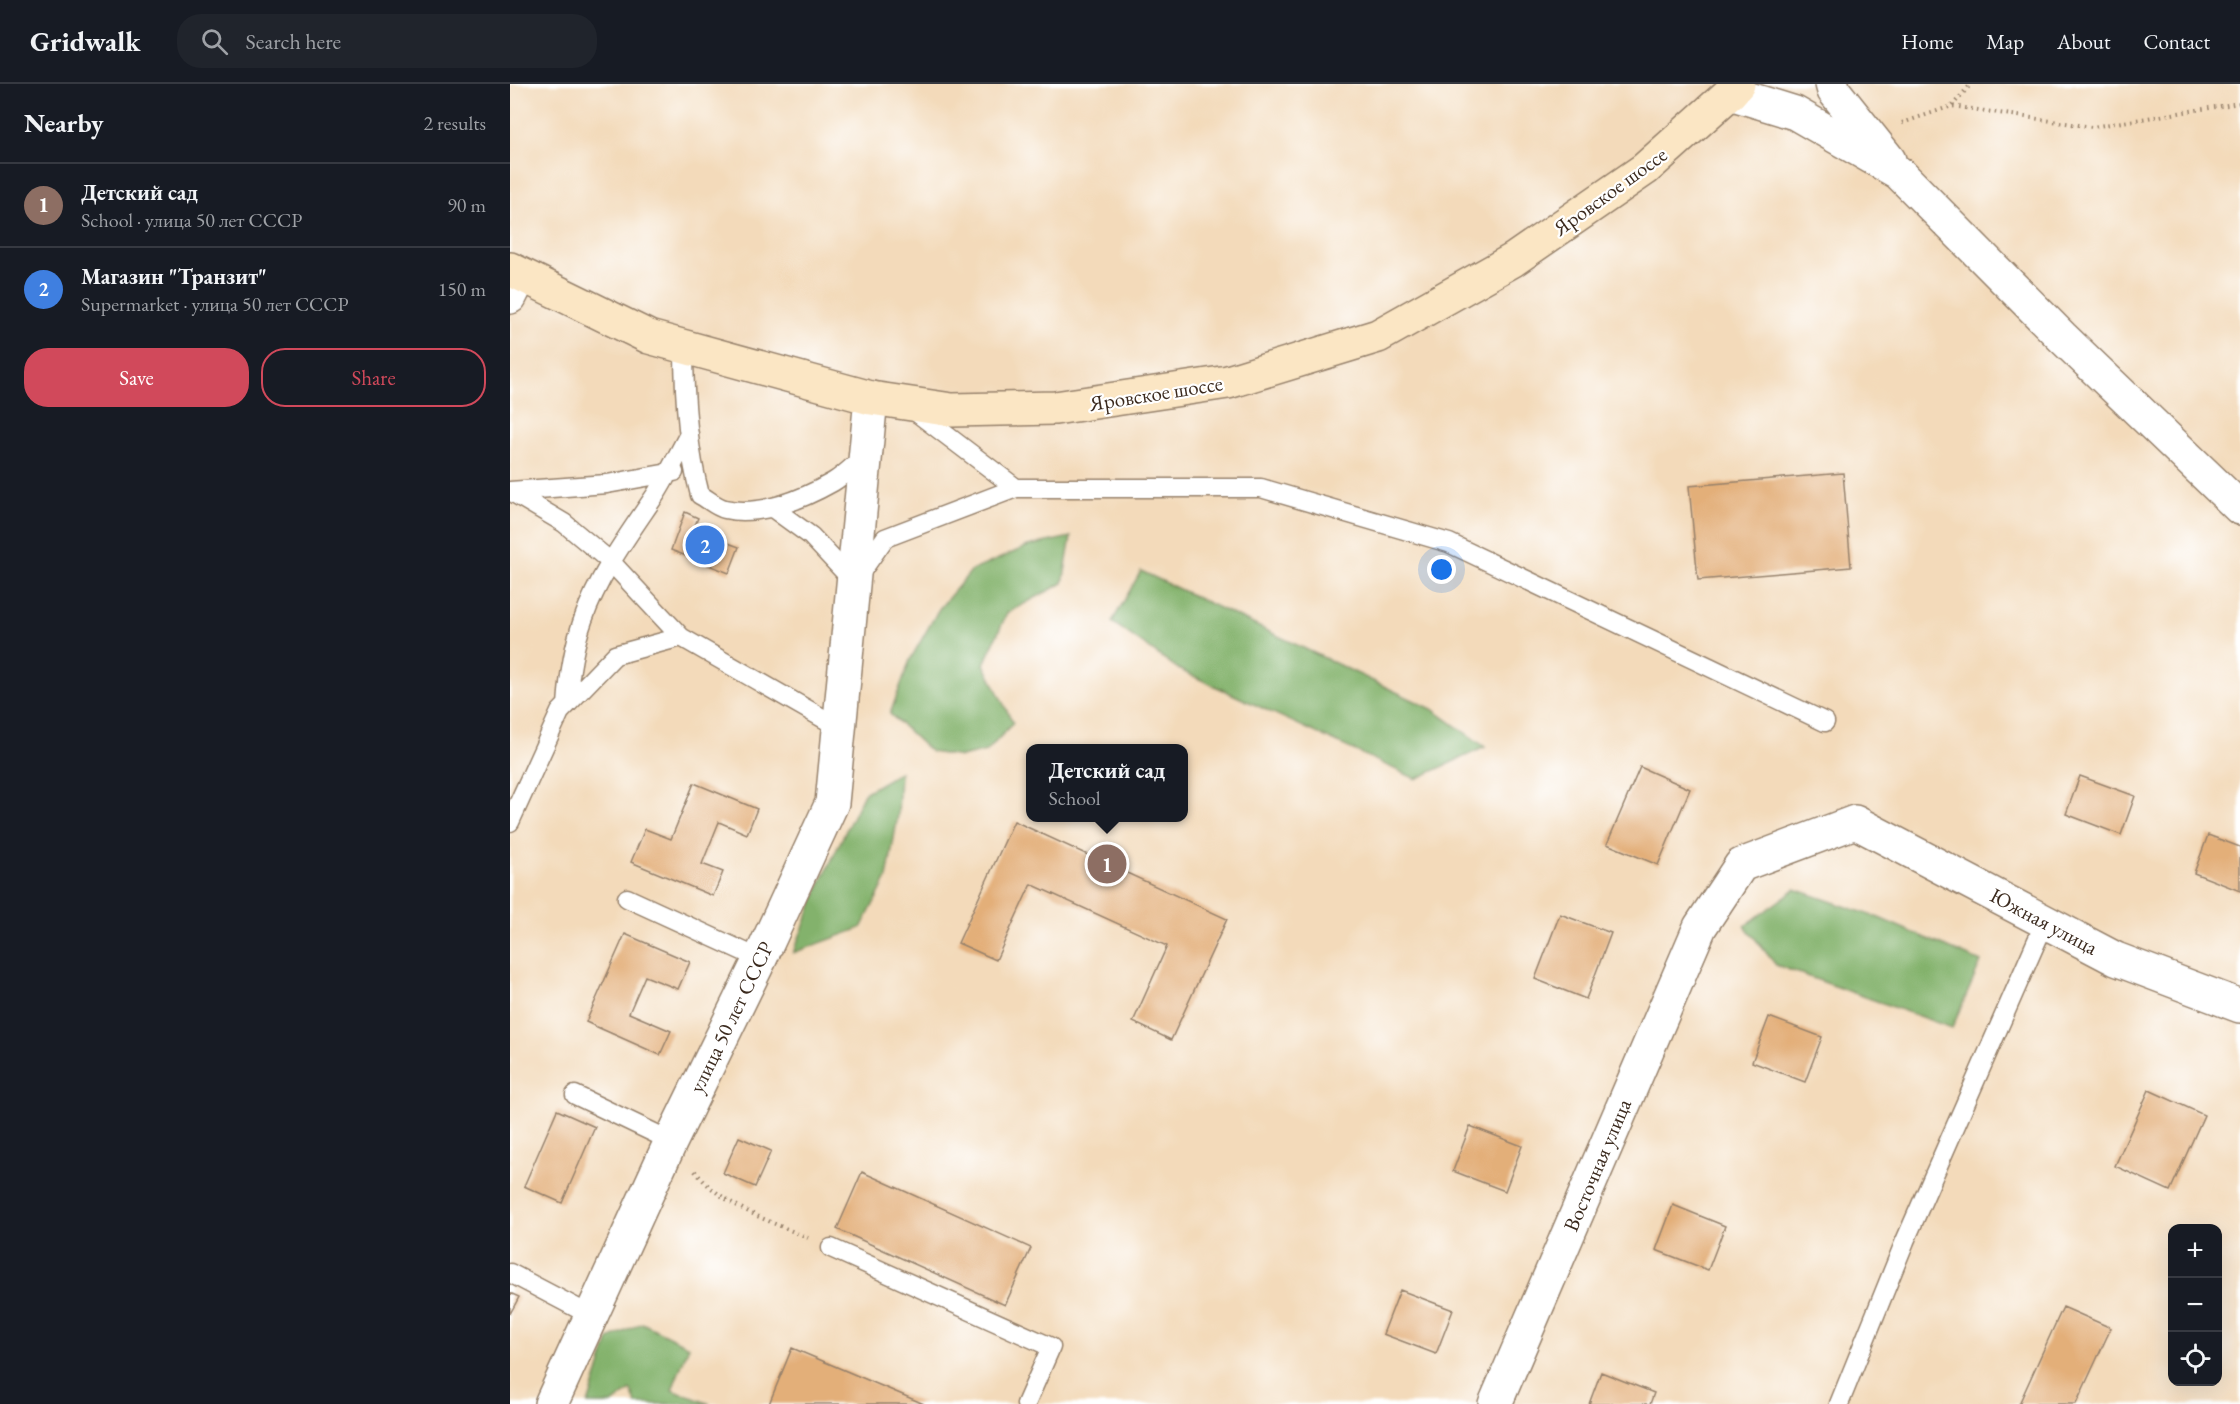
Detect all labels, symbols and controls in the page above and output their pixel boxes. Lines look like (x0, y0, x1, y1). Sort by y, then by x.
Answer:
search box (177, 14, 597, 68)
text: Gridwalk (30, 23, 141, 59)
icon: search (198, 25, 231, 58)
text: Search here (246, 27, 341, 56)
text: Home (1901, 28, 1953, 55)
text: Map (1986, 28, 2024, 55)
text: About (2057, 28, 2110, 55)
text: Contact (2143, 28, 2210, 55)
text: Nearby (24, 106, 104, 140)
text: 2 results (423, 110, 486, 136)
street label: Яровское шоссе (1547, 141, 1672, 242)
text: Детский сад (81, 178, 198, 207)
text: 1 (38, 192, 49, 218)
text: 90 m (447, 192, 486, 218)
text: School · улица 50 лет СССР (81, 207, 302, 233)
text: Магазин "Транзит" (81, 262, 267, 291)
text: 2 (38, 276, 49, 302)
text: 150 m (438, 276, 486, 302)
text: Supermarket · улица 50 лет СССР (81, 291, 349, 317)
button: Save (24, 348, 249, 407)
button: Share (261, 348, 486, 407)
street label: Яровское шоссе (1087, 369, 1224, 417)
pin: 2 (686, 522, 724, 568)
your location (1427, 555, 1456, 584)
popup (1026, 744, 1188, 822)
text: Детский сад (1048, 756, 1166, 785)
text: School (1048, 785, 1101, 811)
pin: 1 (1088, 842, 1126, 886)
street label: Южная улица (1985, 881, 2103, 961)
street label: улица 50 лет СССР (683, 937, 779, 1097)
street label: Восточная улица (1557, 1094, 1637, 1235)
map controls (2168, 1224, 2222, 1386)
button: + (2168, 1224, 2222, 1278)
button: − (2168, 1278, 2222, 1332)
button: locate (2168, 1332, 2222, 1386)

